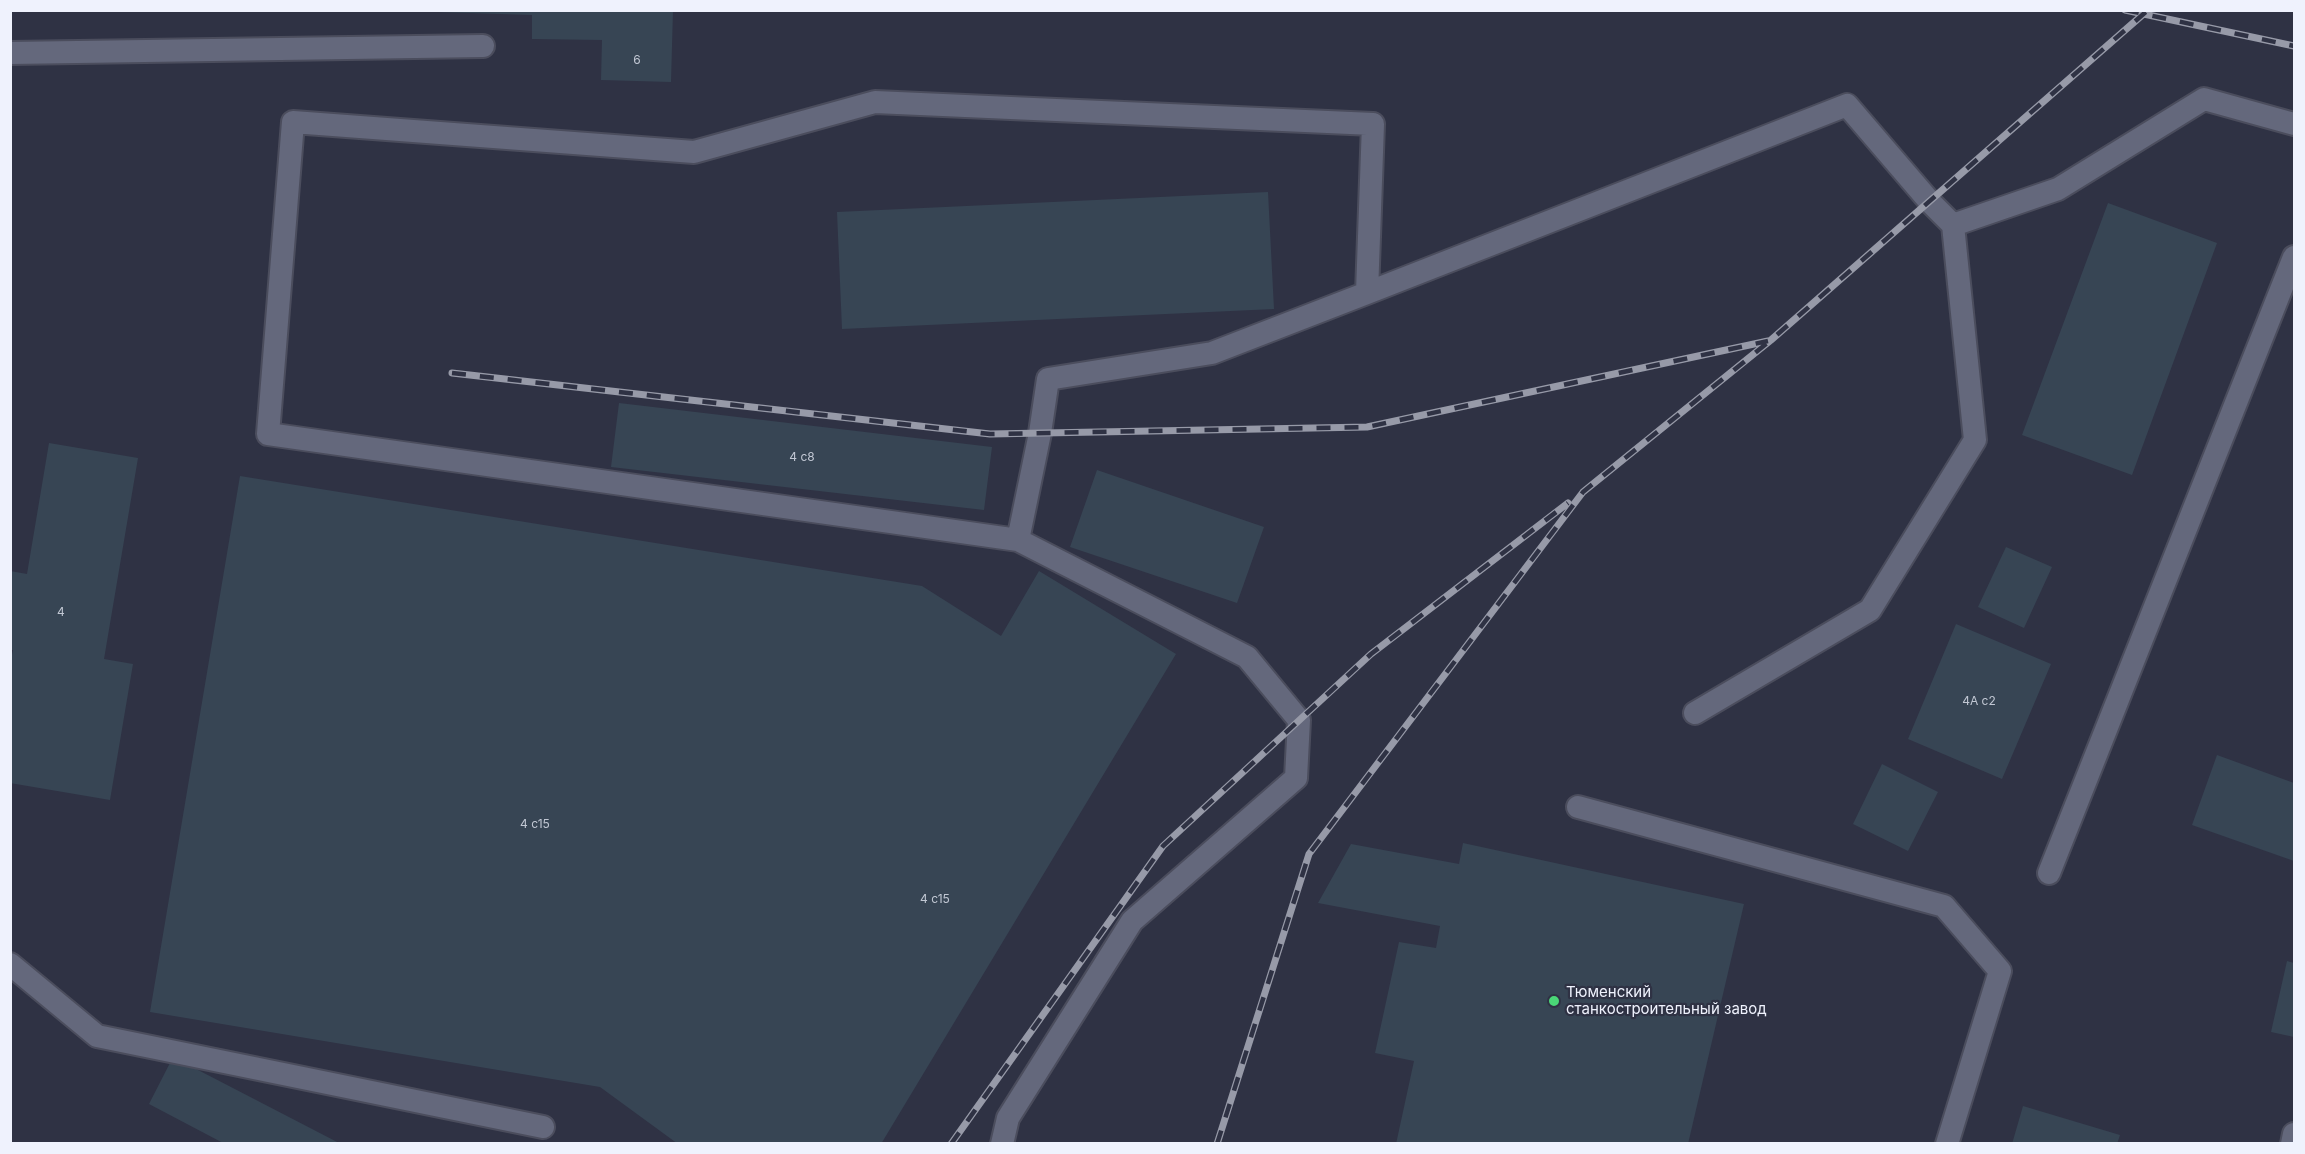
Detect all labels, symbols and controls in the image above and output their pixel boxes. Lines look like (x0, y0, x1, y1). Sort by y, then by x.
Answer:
house number: 6 (633, 53, 641, 67)
house number: 4 с8 (789, 450, 815, 464)
house number: 4 (57, 605, 65, 619)
house number: 4А с2 (1962, 694, 1996, 708)
house number: 4 с15 (520, 817, 550, 831)
house number: 4 с15 (920, 892, 950, 906)
place label: Тюменский станкостроительный завод (1566, 983, 1767, 1018)
marker: Тюменский станкостроительный завод (1547, 994, 1561, 1008)

